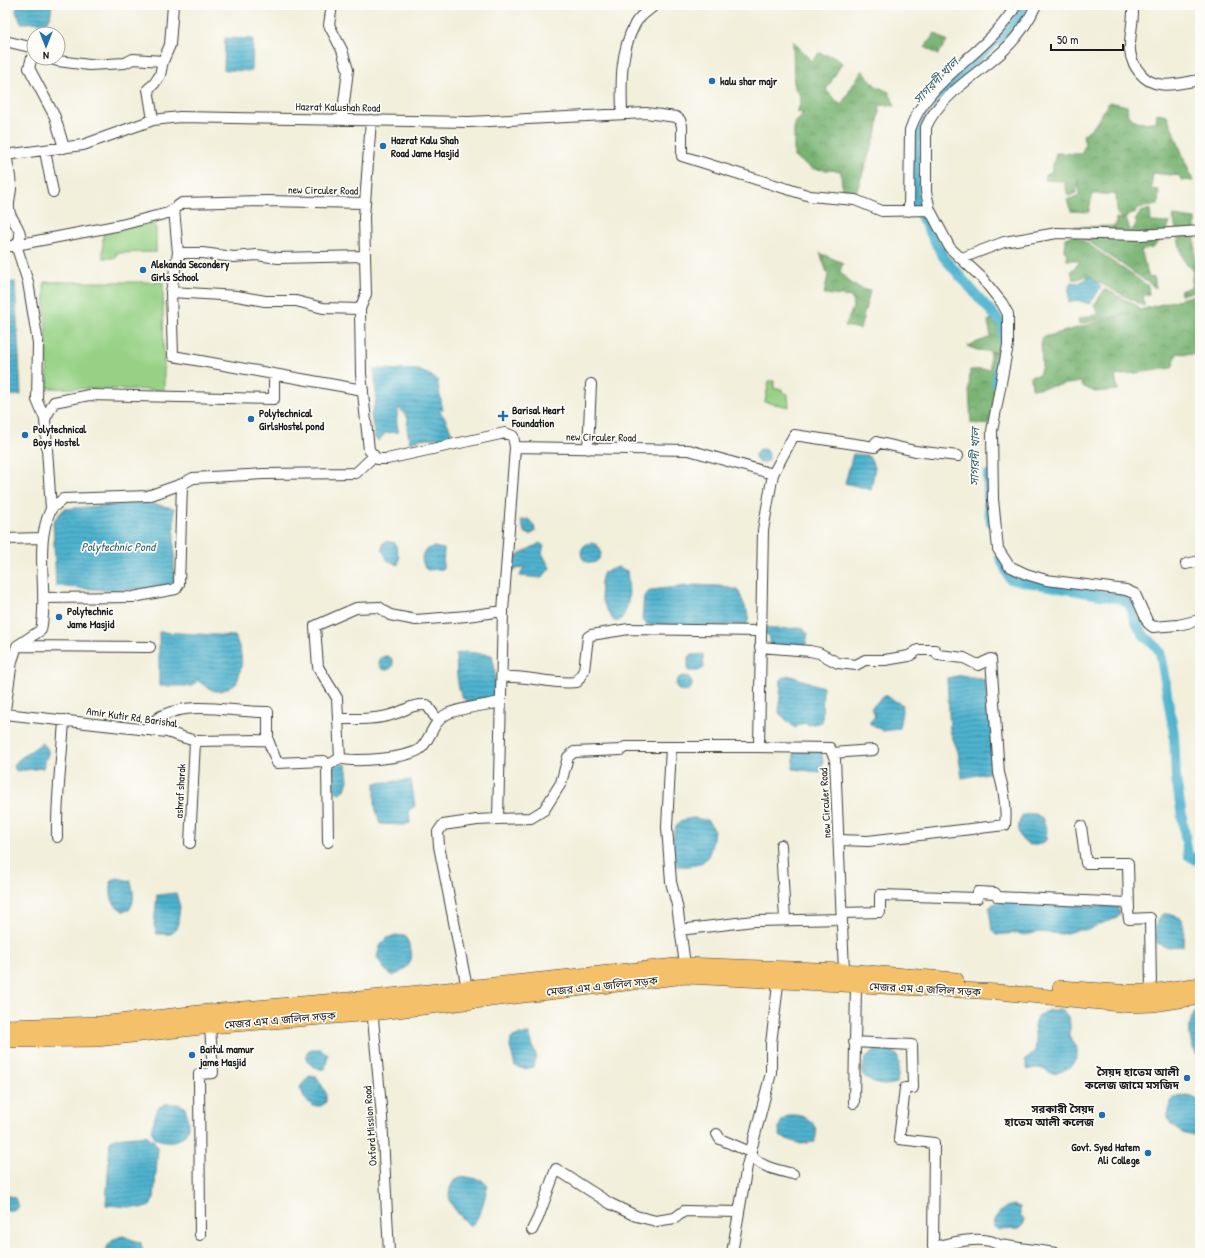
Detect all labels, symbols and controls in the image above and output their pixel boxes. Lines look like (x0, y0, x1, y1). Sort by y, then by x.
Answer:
north arrow (26, 26, 66, 66)
scale bar (1051, 26, 1123, 52)
text: 50 m (1057, 31, 1078, 48)
text: N (43, 49, 49, 63)
water label: সাগরদী খাল (909, 52, 963, 107)
place label: kalu shar majr (720, 74, 778, 89)
marker: kalu shar majr (707, 76, 717, 86)
street label: Hazrat Kalushah Road (296, 99, 381, 115)
place label: Hazrat Kalu Shah Road Jame Masjid (391, 133, 459, 161)
marker: Hazrat Kalu Shah Road Jame Masjid (378, 141, 388, 151)
street label: new Circuler Road (288, 182, 359, 198)
place label: Alekanda Secondery Girls School (151, 257, 230, 284)
marker: Alekanda Secondery Girls School (138, 265, 148, 275)
place label: Barisal Heart Foundation (511, 403, 566, 430)
place label: Polytechnical GirlsHostel pond (259, 406, 325, 434)
marker: Barisal Heart Foundation (497, 410, 509, 422)
marker: Polytechnical GirlsHostel pond (246, 414, 256, 424)
place label: Polytechnical Boys Hostel (33, 422, 87, 450)
water label: সাগরদী খাল (965, 426, 984, 486)
street label: new Circuler Road (566, 429, 637, 445)
marker: Polytechnical Boys Hostel (20, 430, 30, 440)
water label: Polytechnic Pond (81, 538, 157, 555)
place label: Polytechnic Jame Masjid (67, 604, 115, 632)
marker: Polytechnic Jame Masjid (54, 612, 64, 622)
street label: Amir Kutir Rd, Barishal (85, 704, 179, 730)
street label: ashraf sharak (172, 763, 188, 819)
street label: new Circuler Road (816, 767, 834, 839)
street label: মেজর এম এ জলিল সড়ক (546, 973, 658, 999)
street label: মেজর এম এ জলিল সড়ক (869, 979, 981, 999)
street label: মেজর এম এ জলিল সড়ক (224, 1008, 336, 1032)
place label: Baitul mamur jame Masjid (198, 1042, 255, 1070)
marker: Baitul mamur jame Masjid (187, 1050, 197, 1060)
place label: সৈয়দ হাতেম আলী কলেজ জামে মসজিদ (1084, 1065, 1180, 1092)
marker: সৈয়দ হাতেম আলী কলেজ জামে মসজিদ (1182, 1073, 1192, 1083)
street label: Oxford Mission Road (360, 1085, 380, 1167)
place label: সরকারী সৈয়দ হাতেম আলী কলেজ (1004, 1102, 1095, 1129)
marker: সরকারী সৈয়দ হাতেম আলী কলেজ (1097, 1110, 1107, 1120)
place label: Govt. Syed Hatem Ali College (1071, 1140, 1141, 1168)
marker: Govt. Syed Hatem Ali College (1143, 1148, 1153, 1158)

